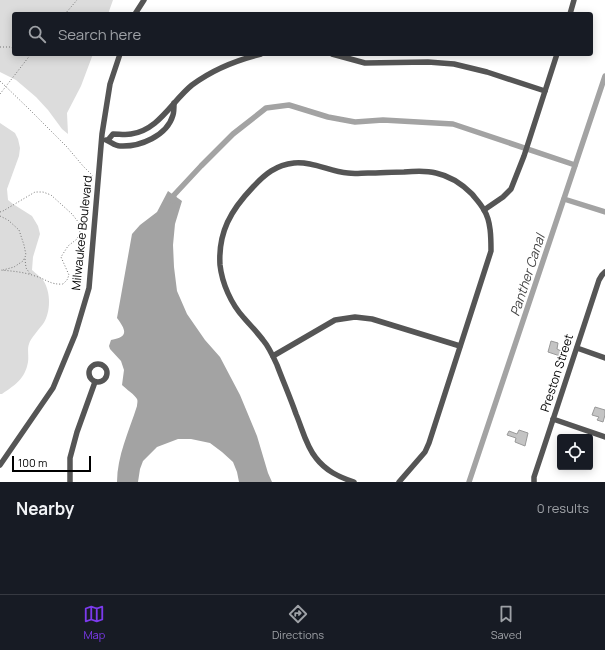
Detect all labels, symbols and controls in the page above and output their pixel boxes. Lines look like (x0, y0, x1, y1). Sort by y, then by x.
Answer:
search box (12, 12, 593, 56)
icon: search (26, 23, 48, 45)
text: Search here (58, 24, 141, 45)
street label: Milwaukee Boulevard (67, 175, 96, 291)
water label: Panther Canal (505, 230, 549, 318)
street label: Preston Street (536, 331, 577, 414)
map controls (557, 434, 593, 470)
button: locate (557, 434, 593, 470)
scale bar (12, 454, 91, 473)
text: 100 m (18, 455, 47, 470)
text: Nearby (16, 497, 74, 520)
text: 0 results (537, 499, 589, 517)
tab: Map (83, 603, 105, 642)
tab: Directions (272, 603, 324, 642)
tab: Saved (491, 603, 522, 642)

